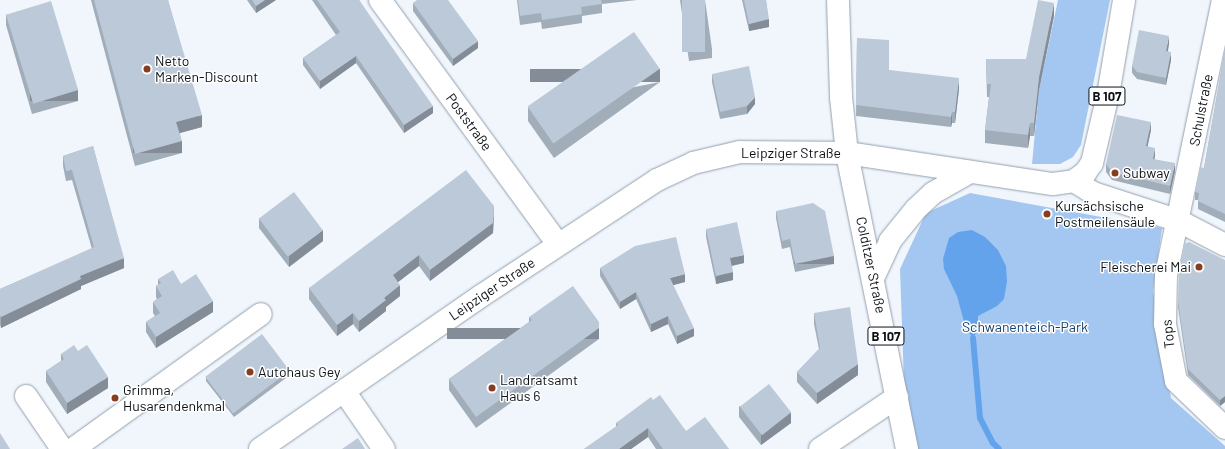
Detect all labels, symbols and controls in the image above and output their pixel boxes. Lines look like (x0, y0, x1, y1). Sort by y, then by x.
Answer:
place label: Netto Marken-Discount (155, 53, 258, 86)
marker: Netto Marken-Discount (142, 64, 152, 74)
street label: Schulstraße (1186, 73, 1216, 147)
road number: B 107 (1088, 85, 1126, 107)
street label: Poststraße (443, 90, 495, 154)
street label: Leipziger Straße (741, 145, 841, 161)
place label: Subway (1123, 165, 1170, 181)
marker: Subway (1110, 168, 1120, 178)
place label: Kursächsische Postmeilensäule (1055, 198, 1155, 230)
marker: Kursächsische Postmeilensäule (1042, 209, 1052, 219)
street label: Colditzer Straße (853, 215, 889, 315)
street label: Leipziger Straße (446, 254, 538, 324)
place label: Fleischerei Mai (1100, 259, 1191, 275)
marker: Fleischerei Mai (1194, 262, 1204, 272)
park label: Schwanenteich-Park (962, 319, 1088, 335)
street label: Tops (1158, 319, 1178, 349)
road number: B 107 (867, 325, 905, 347)
place label: Autohaus Gey (258, 364, 341, 380)
marker: Autohaus Gey (245, 367, 255, 377)
place label: Landratsamt Haus 6 (500, 372, 578, 404)
place label: Grimma, Husarendenkmal (123, 382, 225, 414)
marker: Landratsamt Haus 6 (487, 383, 497, 393)
marker: Grimma, Husarendenkmal (110, 393, 120, 403)

